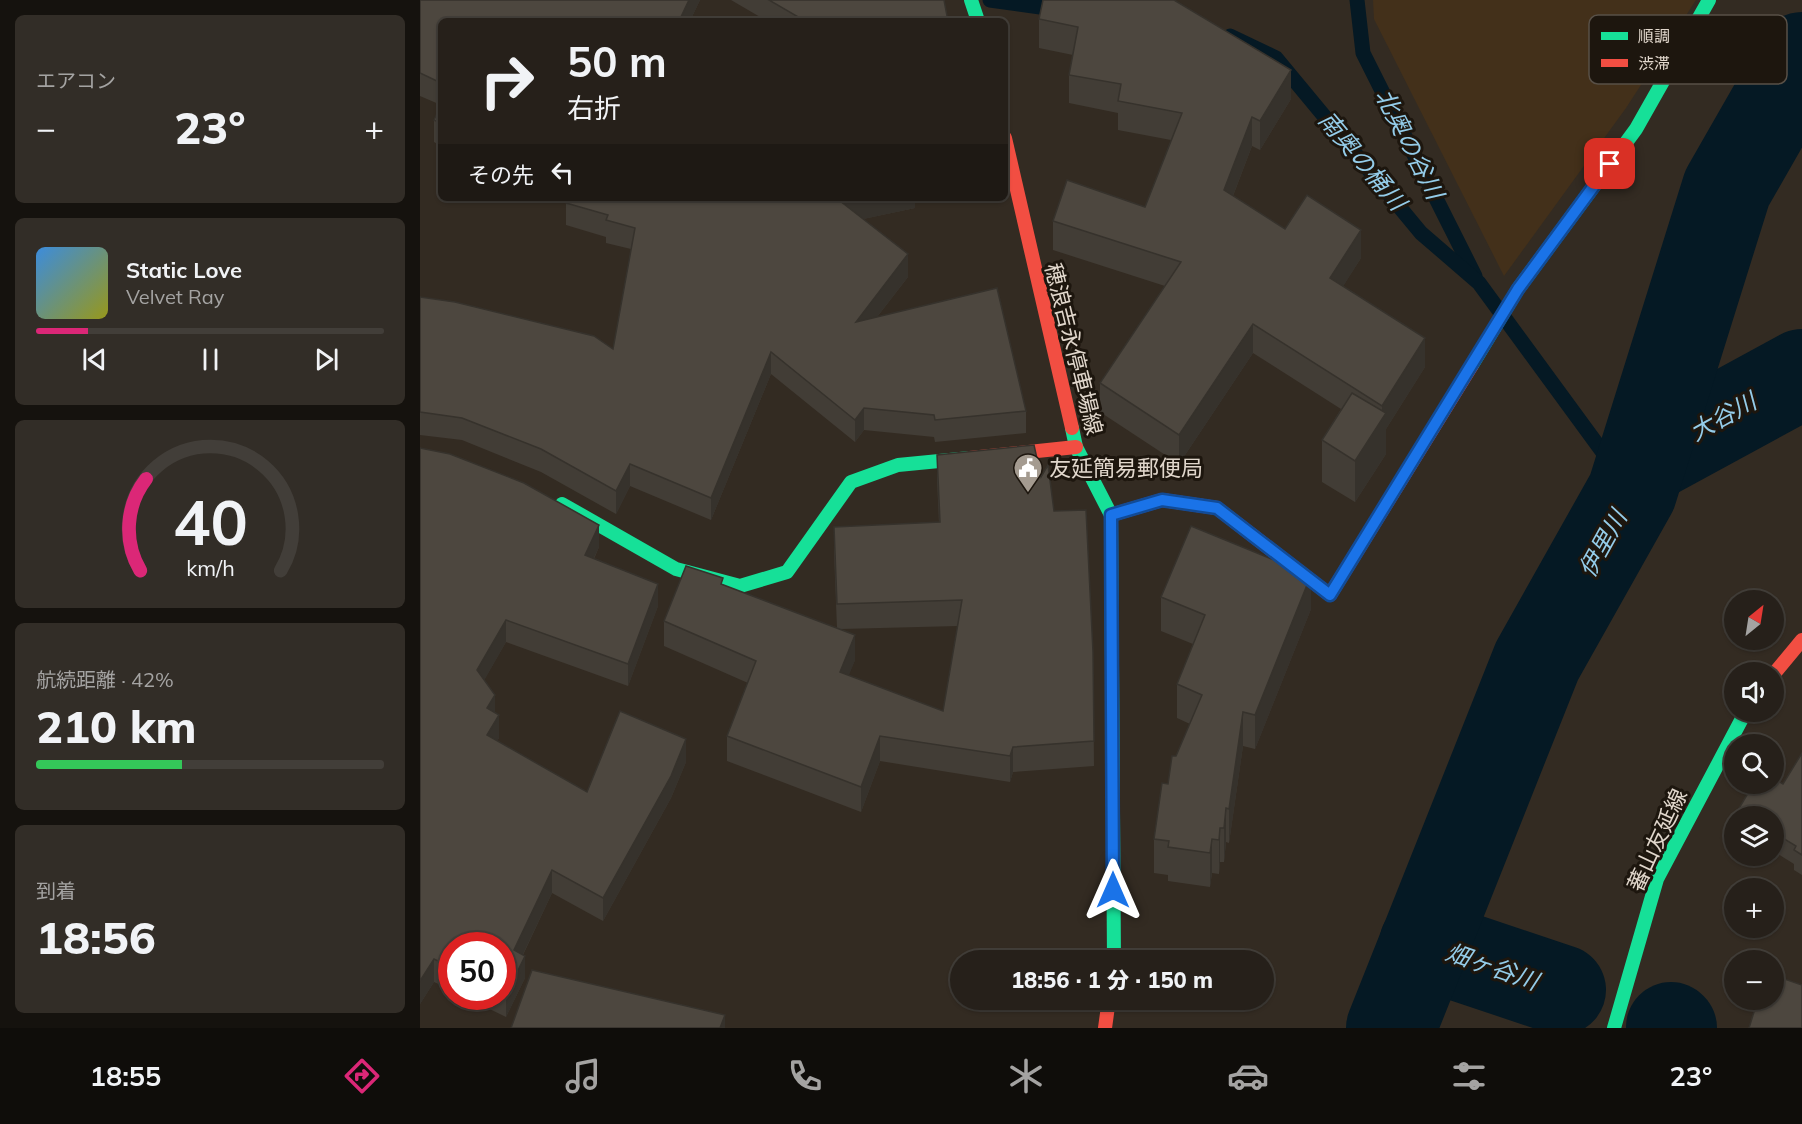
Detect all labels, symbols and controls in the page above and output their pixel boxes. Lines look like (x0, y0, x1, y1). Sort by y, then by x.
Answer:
legend (1589, 15, 1787, 84)
text: 順調 (1638, 26, 1670, 46)
text: 50 m (567, 35, 667, 88)
icon: right (468, 42, 546, 120)
text: 渋滞 (1638, 53, 1670, 73)
text: エアコン (36, 68, 116, 93)
water label: 北奥の谷川 (1369, 83, 1452, 206)
text: 右折 (567, 91, 621, 125)
text: 23° (174, 99, 246, 155)
water label: 南奥の桶川 (1313, 105, 1415, 218)
text: − (36, 107, 56, 148)
text: + (364, 107, 384, 148)
pin (1584, 138, 1635, 189)
icon: arrive (1593, 147, 1626, 180)
icon: left (546, 156, 579, 189)
text: その先 (468, 161, 534, 189)
text: Static Love (126, 256, 242, 284)
street label: 穂浪吉永停車場線 (1039, 260, 1109, 438)
text: Velvet Ray (126, 284, 224, 309)
icon: previous (78, 343, 111, 376)
icon: pause (194, 343, 227, 376)
icon: next (310, 343, 343, 376)
water label: 大谷川 (1684, 384, 1764, 447)
public building icon: 友延簡易郵便局 (1012, 452, 1044, 494)
place label: 友延簡易郵便局 (1049, 454, 1203, 482)
text: 40 (173, 482, 247, 561)
water label: 伊里川 (1572, 502, 1634, 582)
text: km/h (186, 554, 234, 581)
north arrow (1724, 590, 1784, 650)
map controls (1724, 590, 1784, 1010)
button: sound (1724, 662, 1784, 722)
text: 航続距離 · 42% (36, 667, 174, 692)
text: 210 km (36, 698, 197, 754)
button: search (1724, 734, 1784, 794)
street label: 蕃山友延線 (1621, 784, 1693, 896)
button: layers (1724, 806, 1784, 866)
position arrow (1081, 858, 1145, 922)
text: 到着 (36, 878, 76, 903)
button: + (1724, 878, 1784, 938)
text: 18:56 (36, 909, 156, 965)
speed limit sign: 50 (438, 932, 516, 1010)
water label: 畑ヶ谷川 (1442, 936, 1545, 997)
button: − (1724, 950, 1784, 1010)
text: 18:56 · 1 分 · 150 m (1011, 966, 1213, 994)
icon: directions (341, 1055, 383, 1097)
icon: music (562, 1055, 604, 1097)
icon: phone (784, 1055, 826, 1097)
icon: climate (1005, 1055, 1047, 1097)
icon: car (1227, 1055, 1269, 1097)
icon: filters (1448, 1055, 1490, 1097)
text: 18:55 (90, 1059, 161, 1093)
text: 23° (1670, 1059, 1712, 1093)

